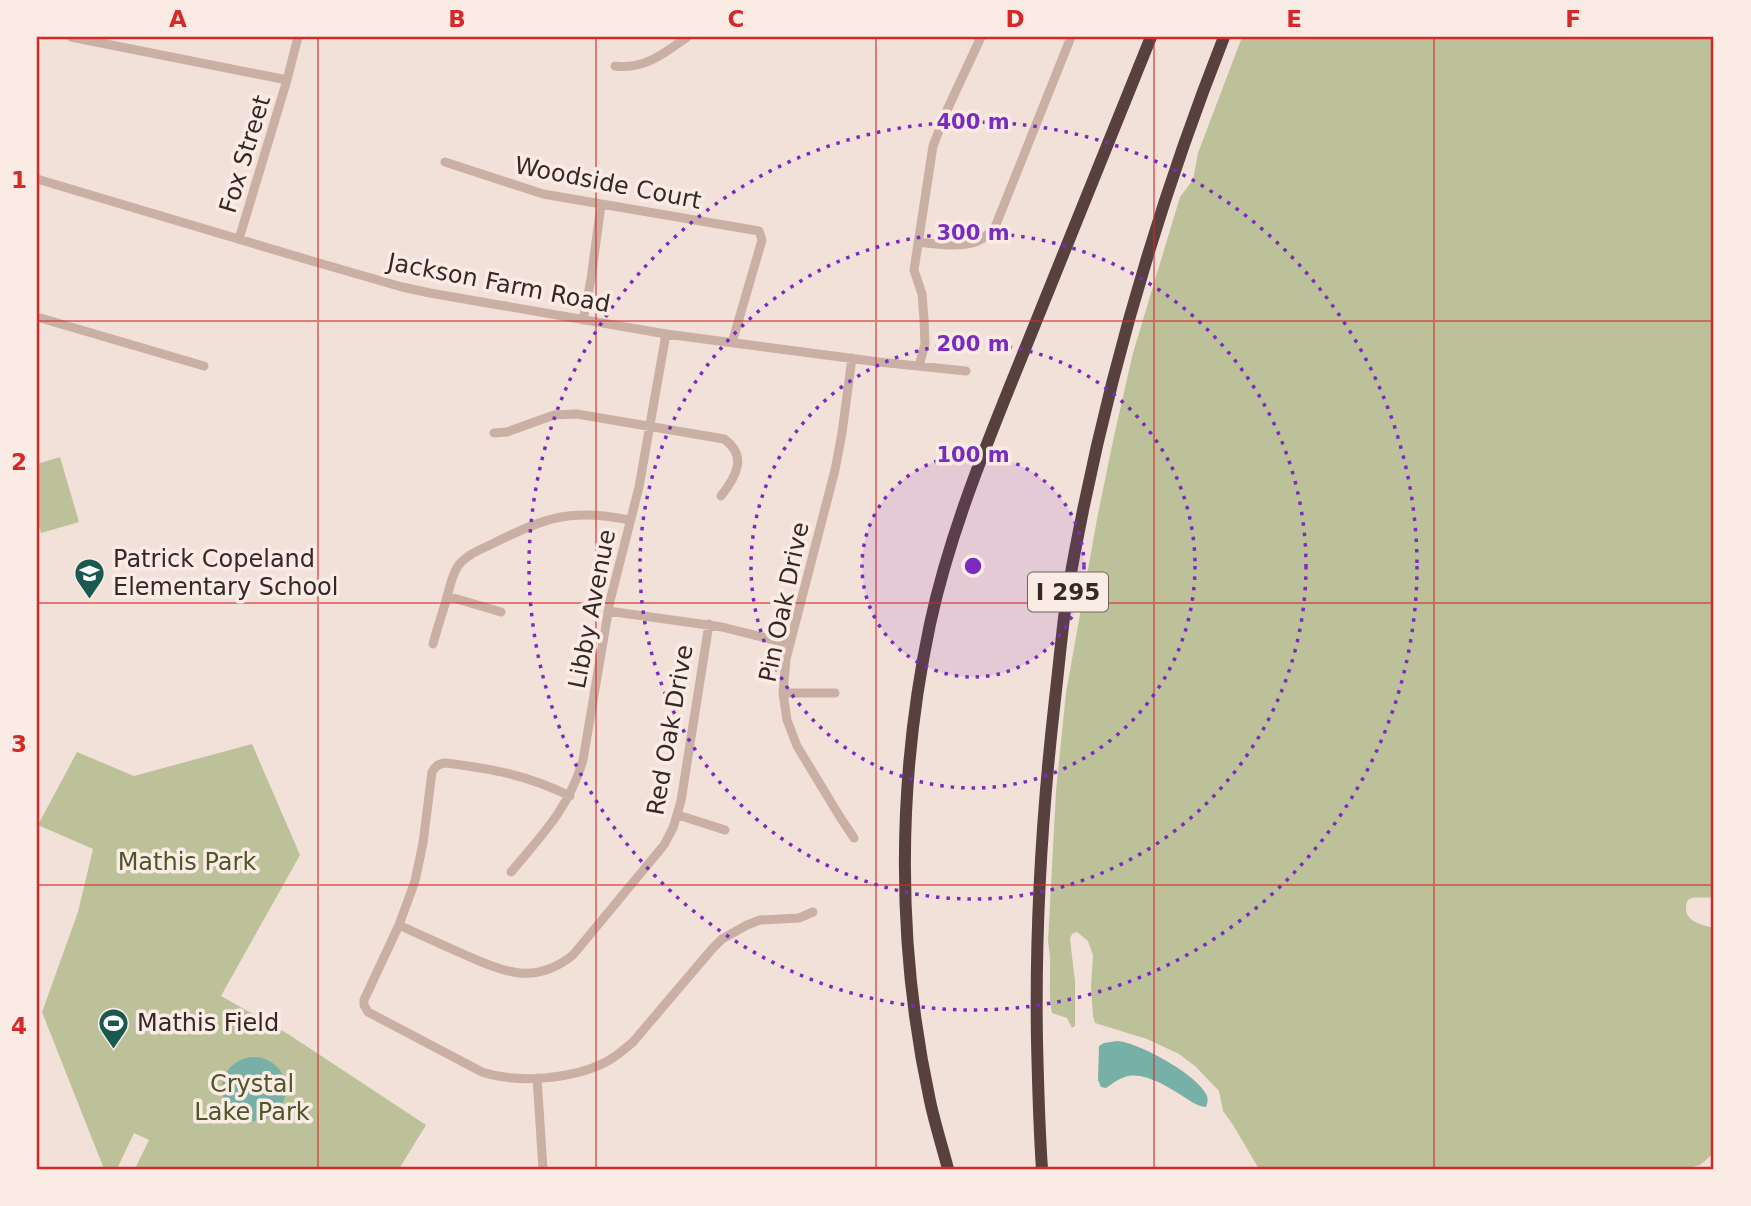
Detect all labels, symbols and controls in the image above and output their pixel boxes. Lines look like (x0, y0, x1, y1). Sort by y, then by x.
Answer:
text: A (169, 6, 187, 32)
text: B (448, 6, 466, 32)
text: C (728, 6, 744, 32)
text: D (1005, 6, 1025, 32)
text: E (1286, 6, 1302, 32)
text: F (1565, 6, 1581, 32)
street label: Fox Street (214, 92, 276, 216)
text: 400 m (936, 110, 1010, 134)
street label: Woodside Court (512, 151, 704, 215)
text: 1 (11, 167, 27, 193)
text: 300 m (936, 221, 1010, 245)
street label: Jackson Farm Road (383, 247, 613, 318)
text: 200 m (936, 332, 1010, 356)
text: 100 m (936, 443, 1010, 467)
text: 2 (11, 449, 27, 475)
street label: Pin Oak Drive (753, 520, 815, 684)
street label: Libby Avenue (563, 527, 621, 691)
place label: Patrick Copeland Elementary School (113, 545, 338, 601)
centre of rings (961, 554, 985, 578)
school or university icon: Patrick Copeland Elementary School (73, 556, 107, 600)
road number: I 295 (1028, 572, 1108, 612)
street label: Red Oak Drive (641, 643, 699, 817)
text: 3 (11, 731, 27, 757)
park label: Mathis Park (118, 848, 256, 876)
sports icon: Mathis Field (97, 1006, 131, 1050)
place label: Mathis Field (137, 1009, 279, 1037)
text: 4 (11, 1013, 27, 1039)
park label: Crystal Lake Park (194, 1070, 310, 1126)

